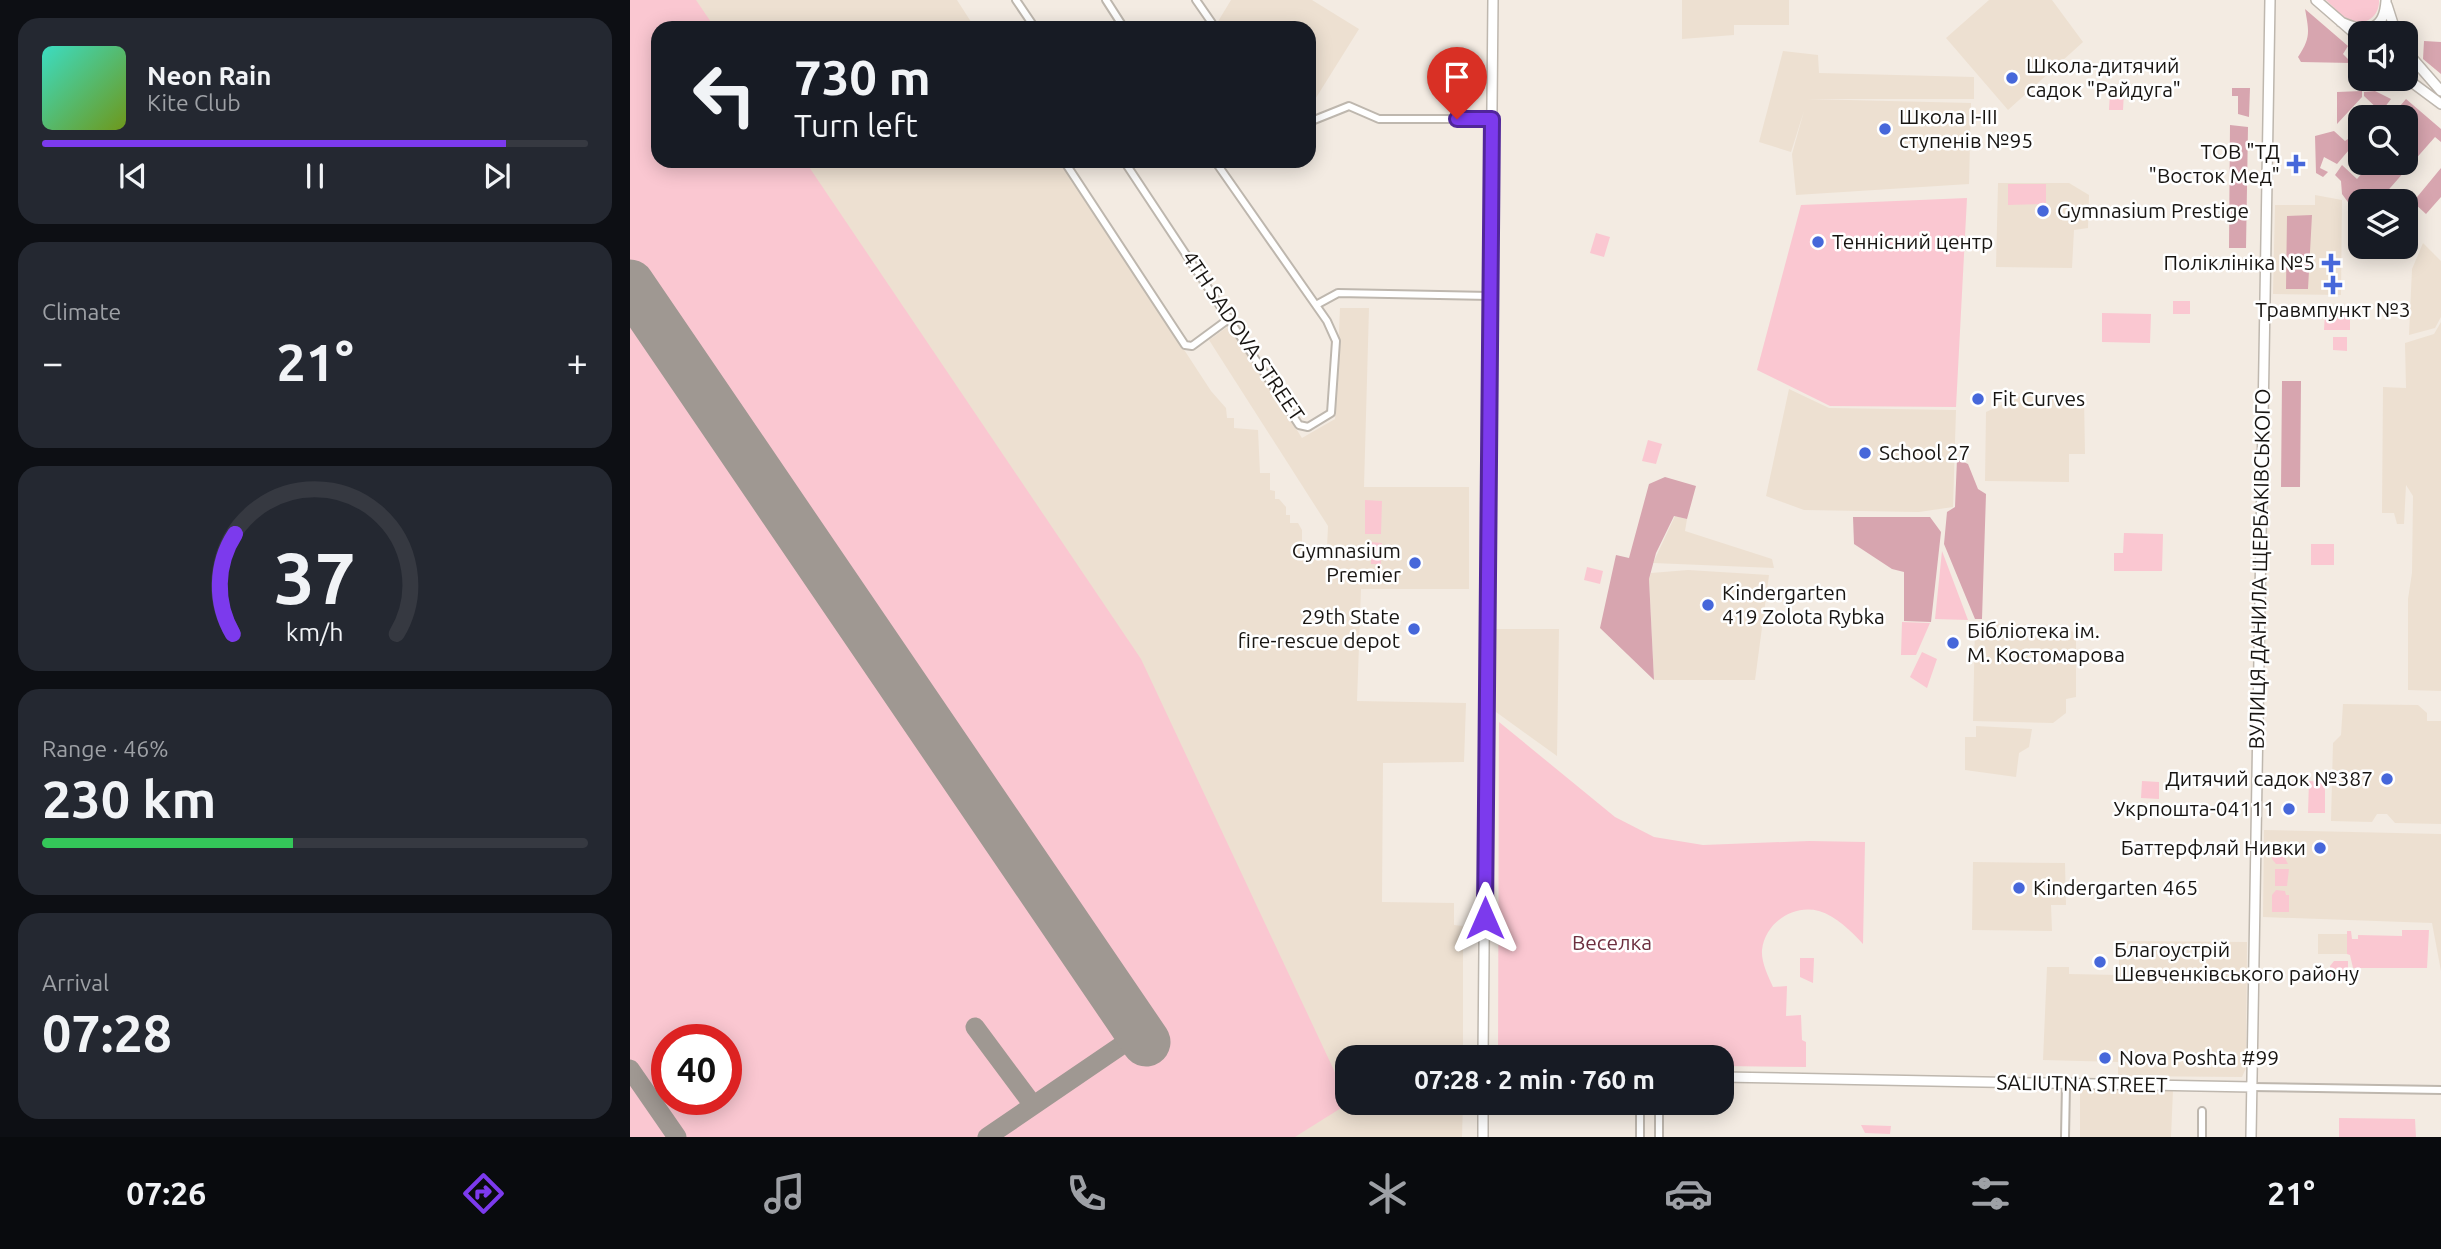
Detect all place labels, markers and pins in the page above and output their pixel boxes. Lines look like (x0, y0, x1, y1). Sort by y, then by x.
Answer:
pin (1427, 47, 1487, 119)
place label: Школа-дитячий садок "Райдуга" (2026, 53, 2181, 101)
marker: Школа-дитячий садок "Райдуга" (2004, 70, 2020, 86)
place label: Школа І-ІІІ ступенів №95 (1899, 104, 2033, 152)
marker: Школа І-ІІІ ступенів №95 (1877, 121, 1893, 137)
place label: ТОВ "ТД "Восток Мед" (2149, 139, 2280, 187)
marker: ТОВ "ТД "Восток Мед" (2286, 154, 2306, 174)
place label: Gymnasium Prestige (2057, 198, 2249, 222)
marker: Gymnasium Prestige (2035, 203, 2051, 219)
place label: Теннісний центр (1832, 229, 1993, 253)
marker: Теннісний центр (1810, 234, 1826, 250)
place label: Поліклініка №5 (2163, 250, 2315, 274)
marker: Поліклініка №5 (2321, 253, 2341, 273)
marker: Травмпункт №3 (2323, 275, 2343, 295)
place label: Травмпункт №3 (2255, 297, 2411, 321)
place label: Fit Curves (1992, 386, 2085, 410)
marker: Fit Curves (1970, 391, 1986, 407)
place label: School 27 (1879, 440, 1970, 464)
marker: School 27 (1857, 445, 1873, 461)
place label: Gymnasium Premier (1292, 538, 1401, 586)
marker: Gymnasium Premier (1407, 555, 1423, 571)
place label: Kindergarten 419 Zolota Rybka (1722, 580, 1885, 628)
marker: Kindergarten 419 Zolota Rybka (1700, 597, 1716, 613)
place label: 29th State fire-rescue depot (1238, 604, 1400, 652)
place label: Бібліотека ім. М. Костомарова (1967, 618, 2125, 666)
marker: 29th State fire-rescue depot (1406, 621, 1422, 637)
marker: Бібліотека ім. М. Костомарова (1945, 635, 1961, 651)
place label: Дитячий садок №387 (2165, 766, 2373, 790)
marker: Дитячий садок №387 (2379, 771, 2395, 787)
place label: Укрпошта-04111 (2113, 796, 2275, 820)
marker: Укрпошта-04111 (2281, 801, 2297, 817)
place label: Баттерфляй Нивки (2121, 835, 2306, 859)
marker: Баттерфляй Нивки (2312, 840, 2328, 856)
place label: Kindergarten 465 (2033, 875, 2198, 899)
marker: Kindergarten 465 (2011, 880, 2027, 896)
place label: Благоустрій Шевченківського району (2114, 937, 2359, 985)
marker: Благоустрій Шевченківського району (2092, 954, 2108, 970)
place label: Nova Poshta #99 (2119, 1045, 2279, 1069)
marker: Nova Poshta #99 (2097, 1050, 2113, 1066)

